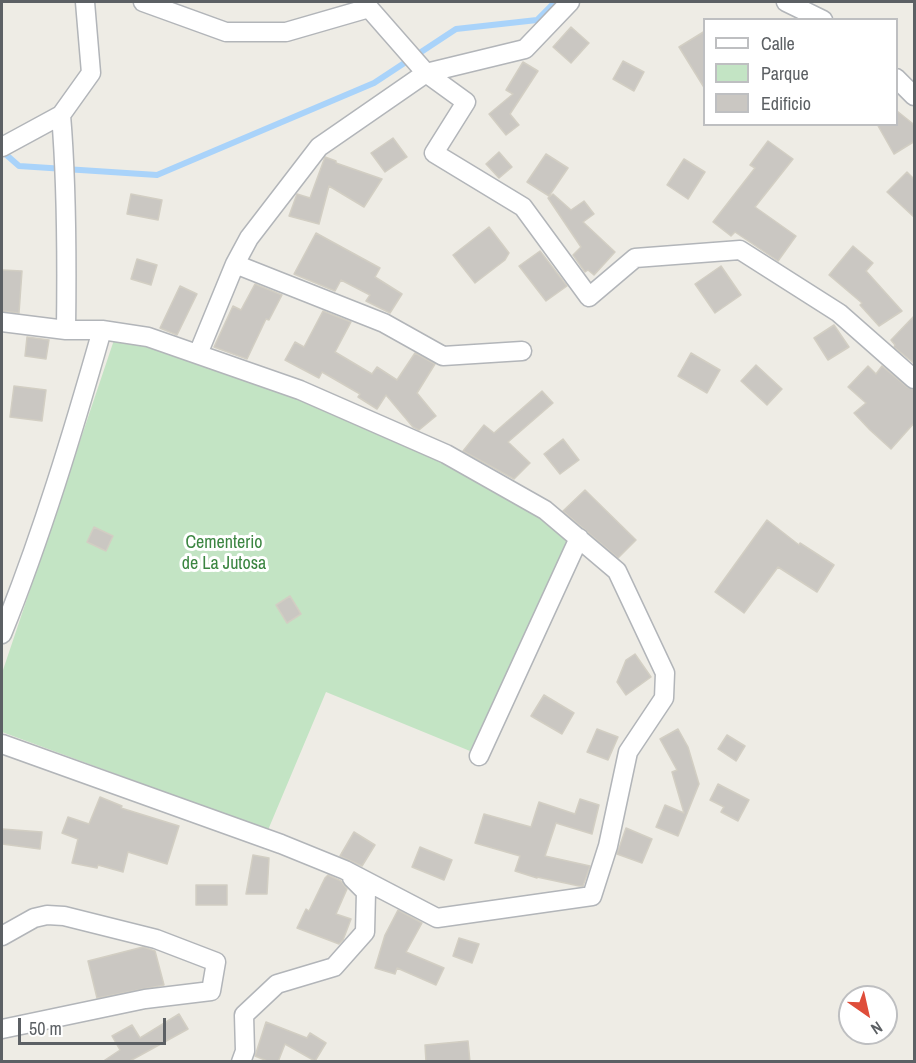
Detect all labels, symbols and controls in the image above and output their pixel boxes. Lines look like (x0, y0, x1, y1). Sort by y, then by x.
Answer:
legend (703, 18, 898, 126)
text: Calle (761, 31, 795, 56)
text: Parque (761, 61, 809, 86)
text: Edificio (761, 91, 811, 116)
park label: Cementerio de La Jutosa (182, 532, 266, 574)
north arrow (838, 985, 898, 1045)
scale bar (21, 1006, 170, 1044)
text: 50 m (29, 1016, 62, 1041)
text: N (867, 1016, 887, 1040)

